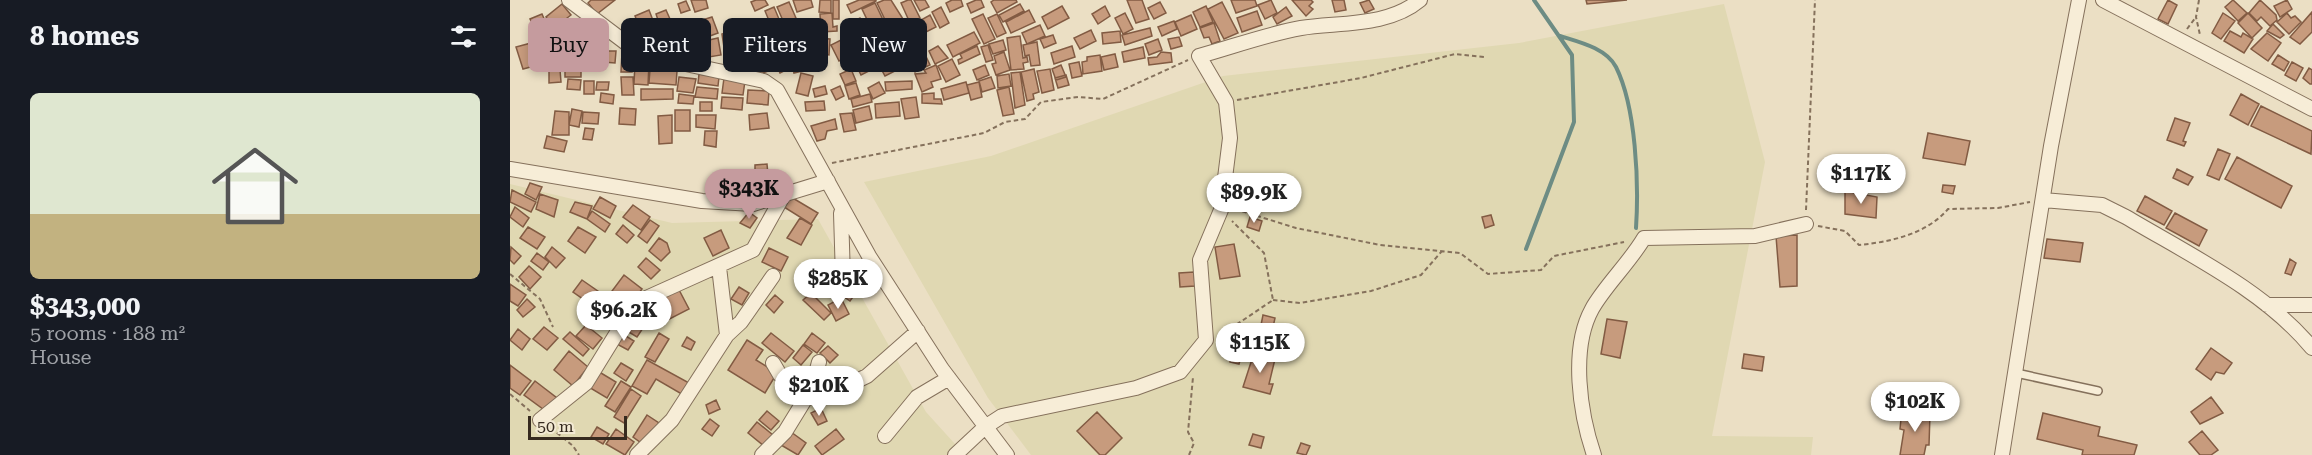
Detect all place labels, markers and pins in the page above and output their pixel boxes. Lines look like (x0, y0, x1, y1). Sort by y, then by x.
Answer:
pin: $117K (1819, 154, 1903, 205)
pin: $343K (707, 169, 791, 220)
pin: $89.9K (1205, 173, 1303, 224)
pin: $285K (796, 259, 880, 310)
pin: $96.2K (575, 291, 673, 342)
pin: $115K (1218, 323, 1302, 374)
pin: $210K (777, 366, 861, 417)
pin: $102K (1873, 382, 1957, 433)

